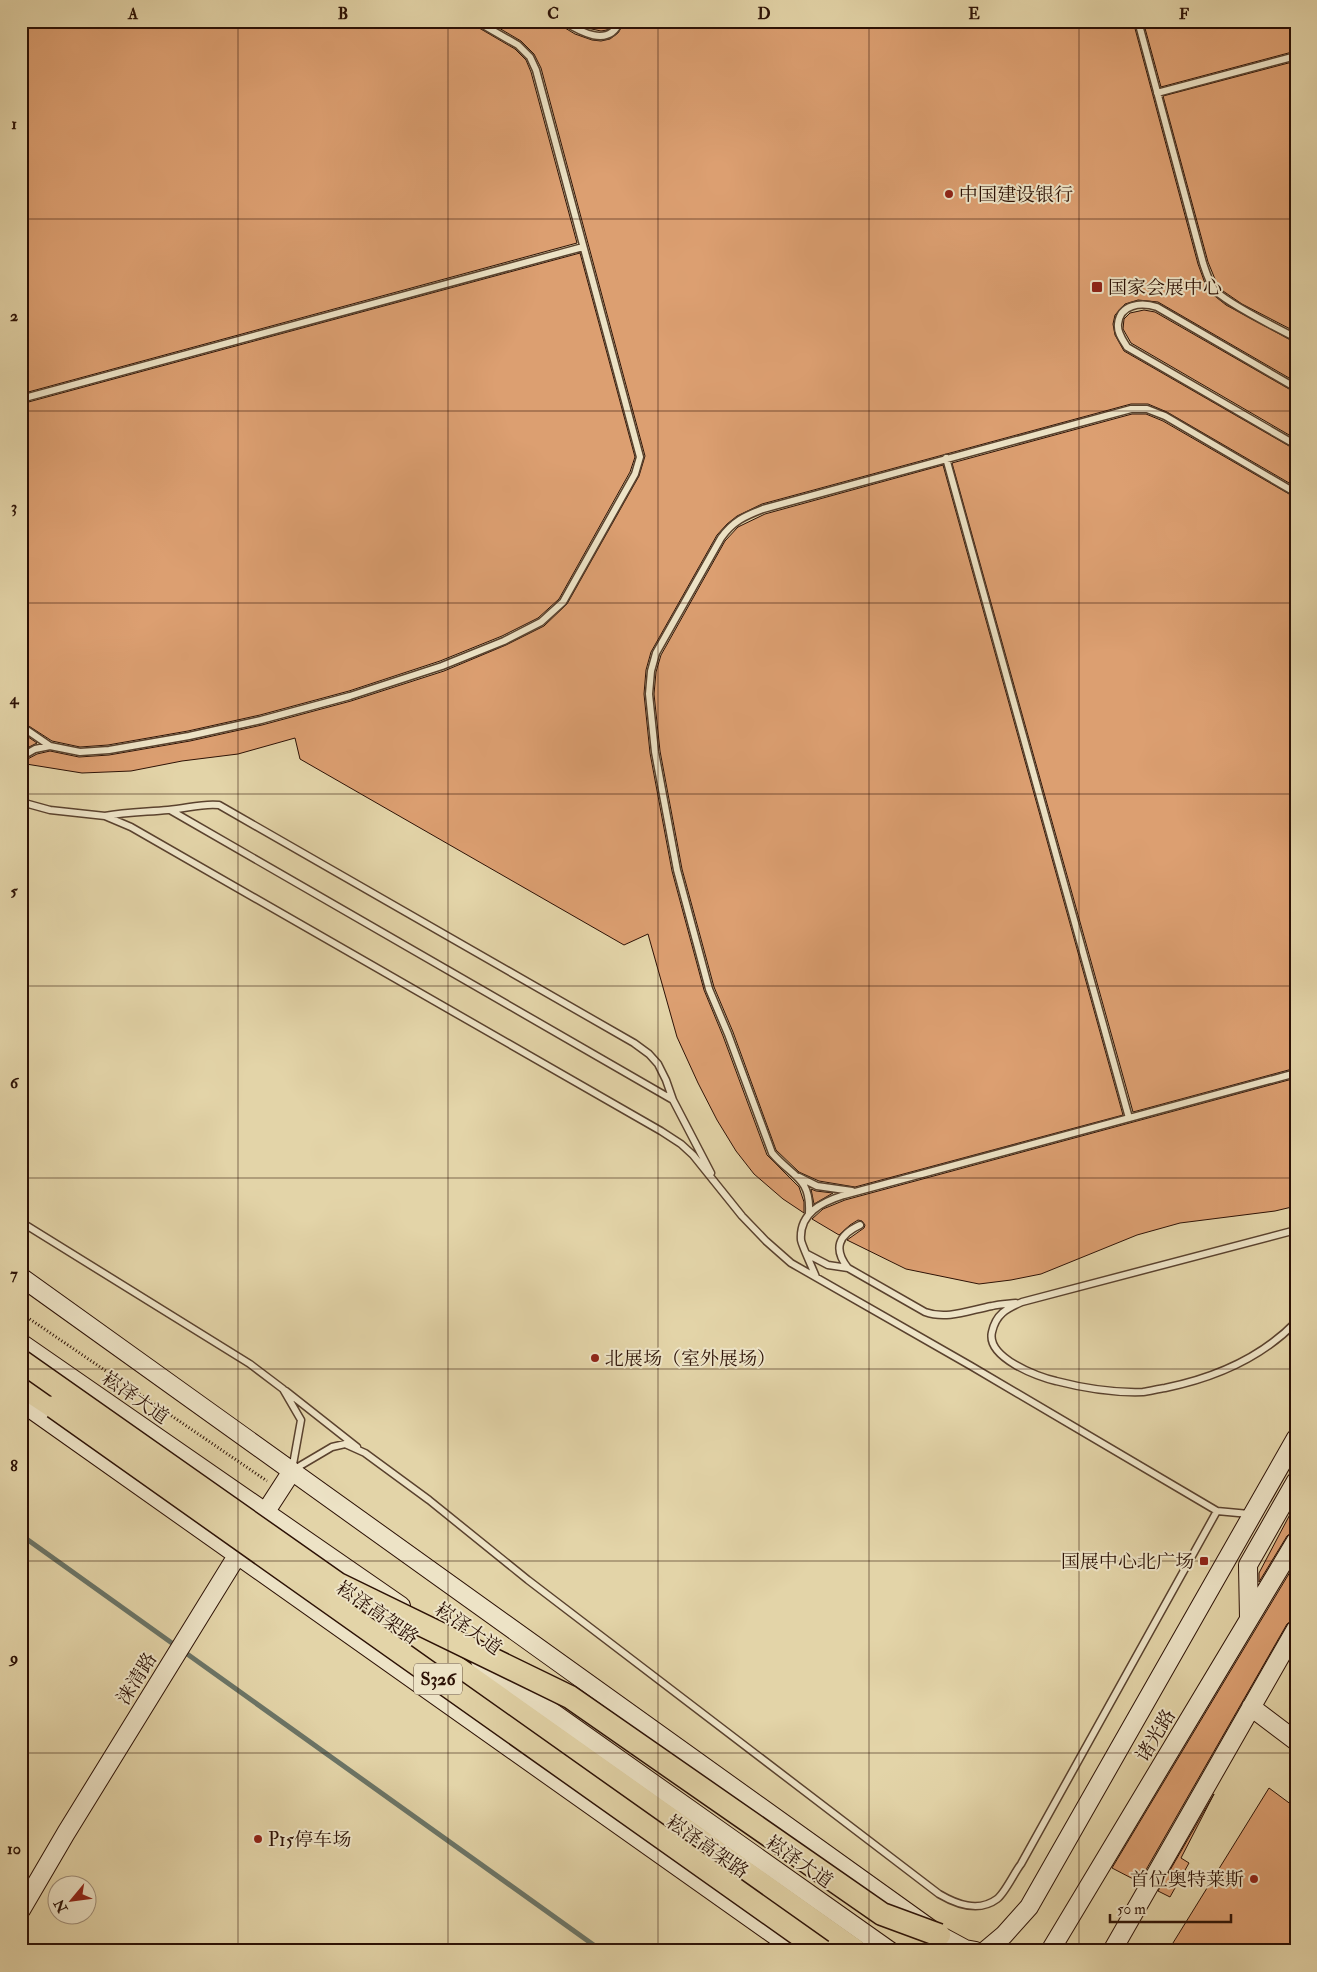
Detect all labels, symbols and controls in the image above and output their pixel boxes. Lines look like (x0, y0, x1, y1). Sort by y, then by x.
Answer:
text: A (127, 4, 139, 24)
text: B (338, 4, 348, 24)
text: C (547, 4, 559, 24)
text: D (757, 4, 771, 24)
text: E (968, 4, 980, 24)
text: F (1179, 4, 1189, 24)
text: 1 (11, 114, 17, 134)
place label: 中国建设银行 (959, 183, 1073, 207)
marker: 中国建设银行 (943, 188, 955, 200)
place label: 国家会展中心 (1108, 276, 1222, 300)
marker: 国家会展中心 (1090, 280, 1104, 294)
text: 2 (10, 306, 18, 326)
text: 3 (11, 497, 17, 517)
text: 4 (9, 689, 20, 709)
text: 5 (10, 881, 18, 901)
text: 6 (10, 1073, 20, 1093)
text: 7 (10, 1264, 18, 1284)
place label: 北展场（室外展场） (605, 1347, 776, 1371)
marker: 北展场（室外展场） (589, 1352, 601, 1364)
street label: 崧泽大道 (97, 1366, 173, 1429)
text: 8 (10, 1456, 18, 1476)
place label: 国展中心北广场 (1061, 1550, 1194, 1574)
marker: 国展中心北广场 (1198, 1555, 1210, 1567)
street label: 崧泽高架路 (332, 1576, 423, 1650)
street label: 崧泽大道 (430, 1597, 506, 1660)
text: 9 (8, 1648, 18, 1668)
street label: 涞清路 (112, 1648, 162, 1709)
road number: S326 (414, 1664, 462, 1695)
street label: 诸光路 (1131, 1705, 1181, 1766)
street label: 崧泽高架路 (662, 1810, 753, 1884)
place label: P15停车场 (268, 1828, 351, 1852)
street label: 崧泽大道 (761, 1830, 837, 1893)
marker: P15停车场 (252, 1833, 264, 1845)
text: 10 (7, 1839, 21, 1859)
place label: 首位奥特莱斯 (1130, 1868, 1244, 1892)
marker: 首位奥特莱斯 (1248, 1873, 1260, 1885)
north arrow (48, 1874, 98, 1924)
scale bar (1110, 1892, 1231, 1924)
text: N (50, 1896, 72, 1917)
text: 50 m (1117, 1900, 1146, 1919)

